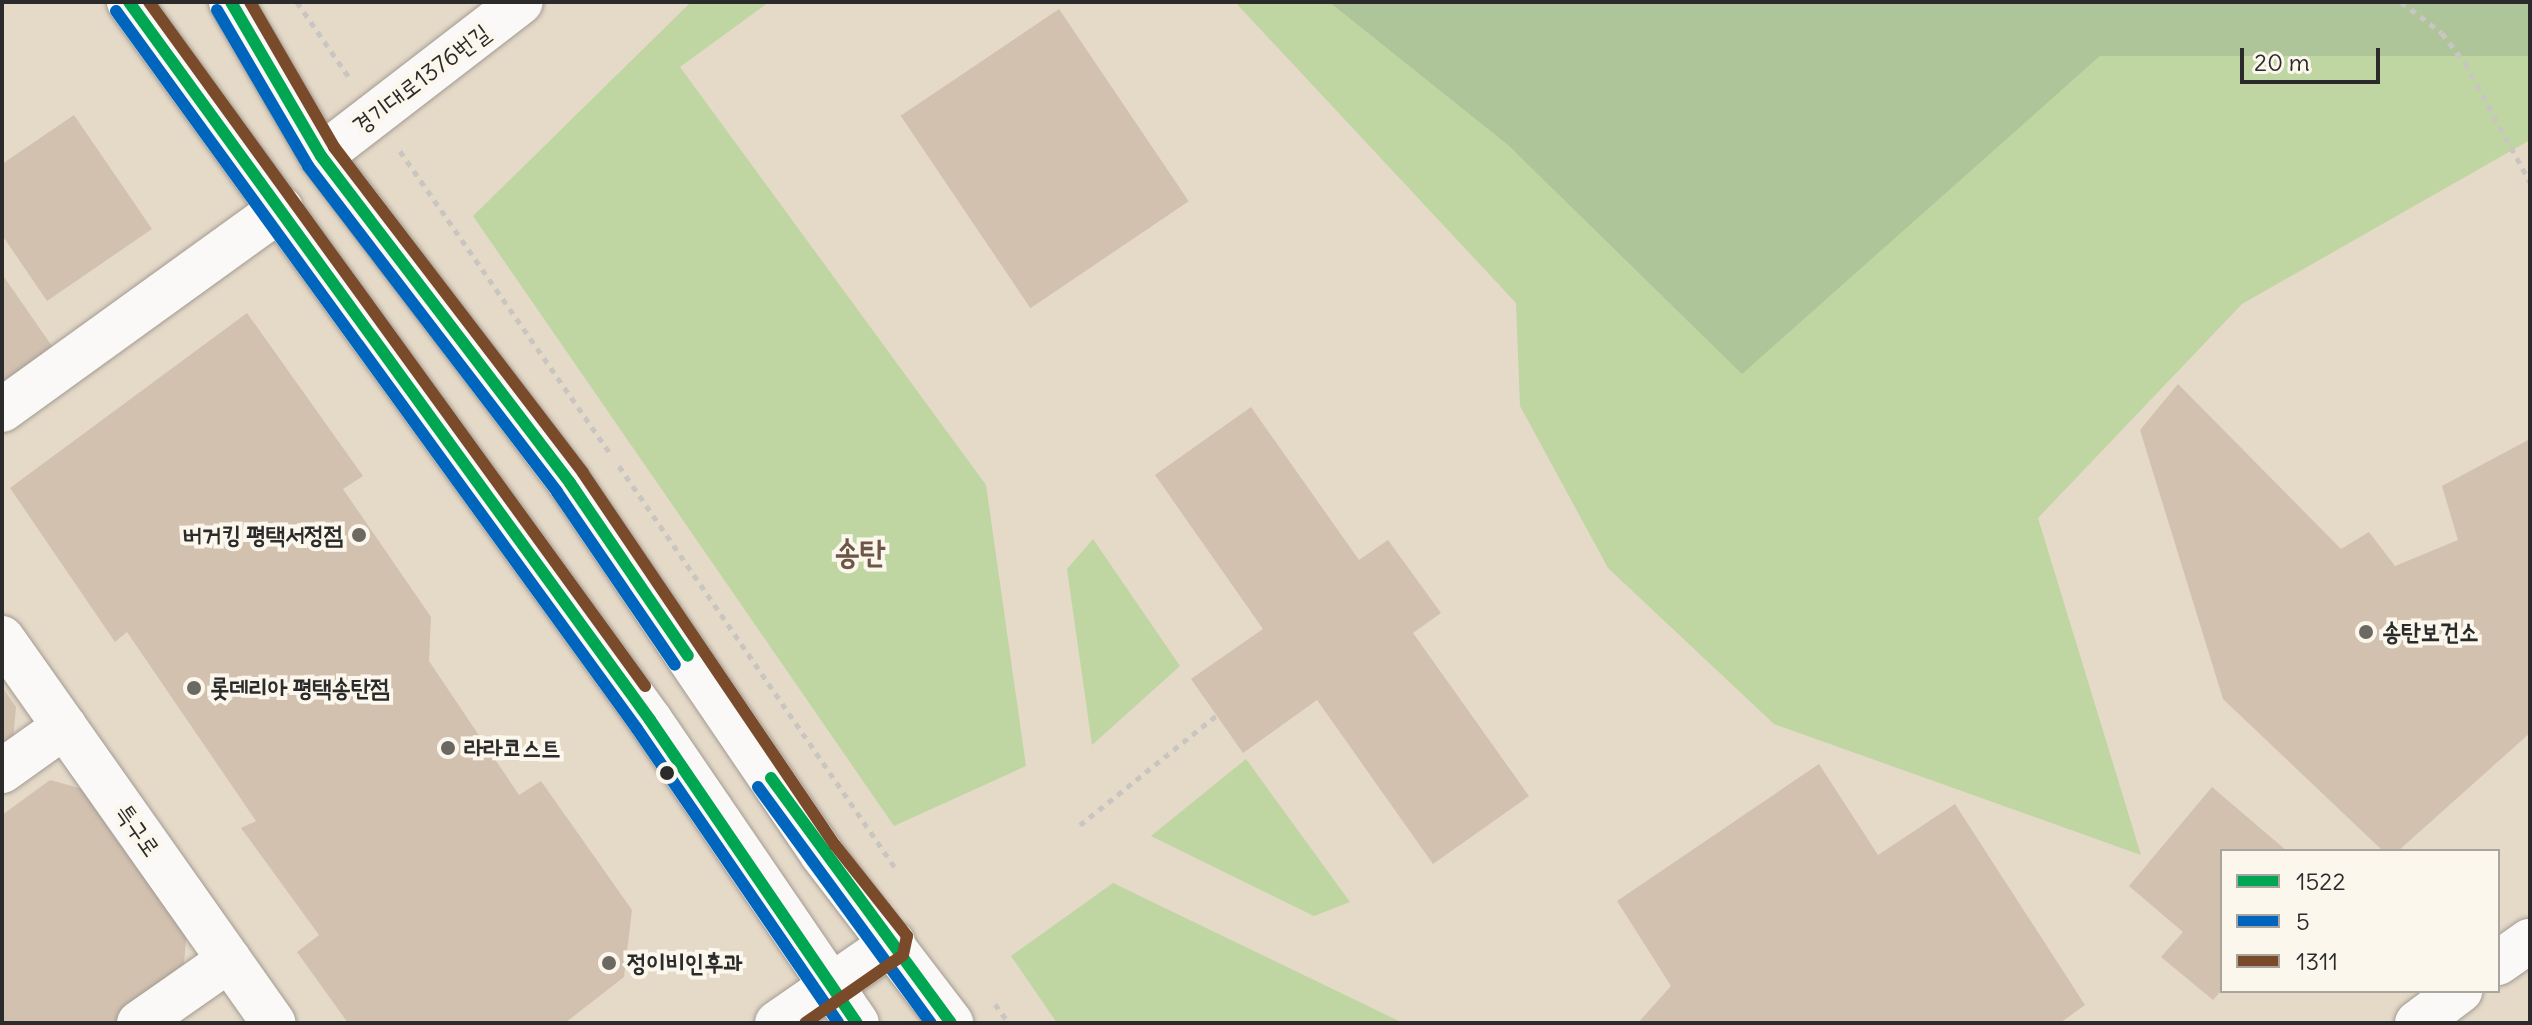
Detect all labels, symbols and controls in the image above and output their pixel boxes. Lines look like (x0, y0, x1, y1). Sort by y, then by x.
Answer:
street label: 경기대로1376번길 (347, 18, 495, 140)
scale bar (2244, 32, 2384, 82)
text: 20 m (2254, 47, 2310, 77)
place label: 버거킹 평택서정점 (183, 521, 343, 549)
marker: 버거킹 평택서정점 (350, 526, 368, 544)
district label: 송탄 (834, 533, 886, 571)
place label: 송탄보건소 (2382, 618, 2479, 646)
marker: 송탄보건소 (2357, 623, 2375, 641)
place label: 롯데리아 평택송탄점 (210, 674, 390, 702)
marker: 롯데리아 평택송탄점 (185, 679, 203, 697)
place label: 라라코스트 (464, 734, 561, 762)
marker: 라라코스트 (439, 739, 457, 757)
unlabelled marker (659, 765, 675, 781)
street label: 특구로 (110, 798, 166, 862)
legend (2220, 849, 2500, 993)
text: 1522 (2296, 866, 2346, 896)
text: 5 (2296, 906, 2310, 936)
text: 1311 (2296, 946, 2338, 976)
place label: 정이비인후과 (627, 949, 743, 977)
marker: 정이비인후과 (598, 952, 620, 974)

